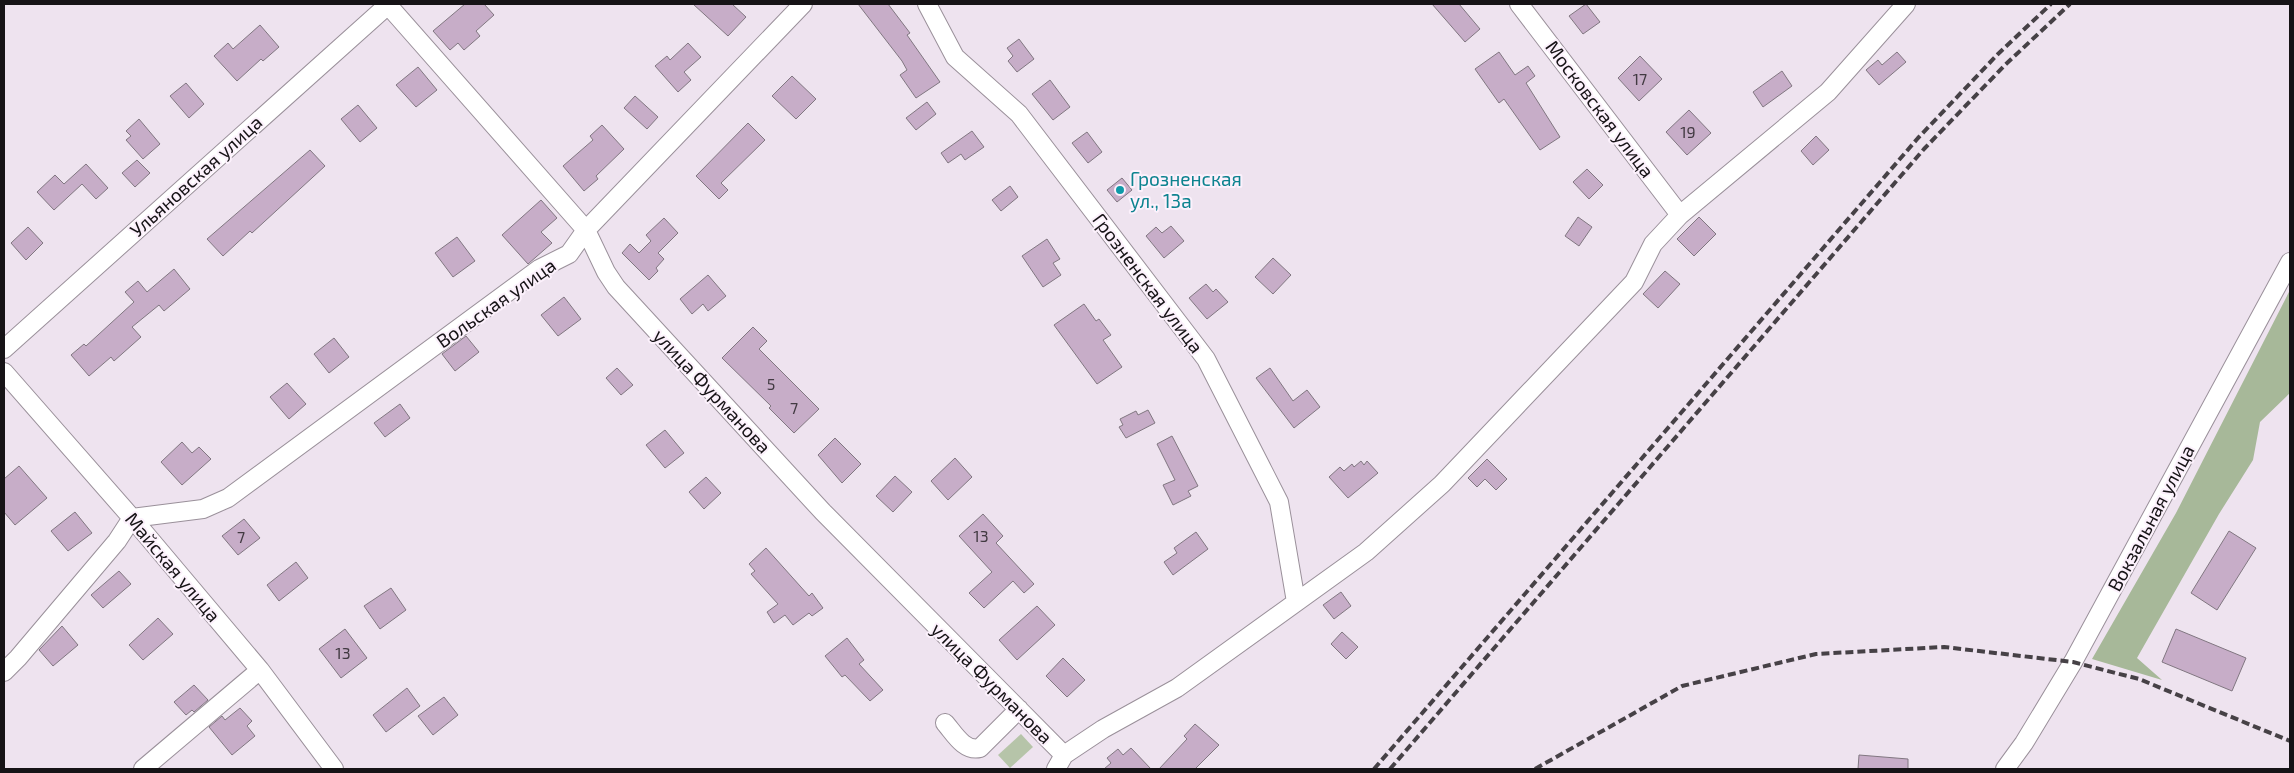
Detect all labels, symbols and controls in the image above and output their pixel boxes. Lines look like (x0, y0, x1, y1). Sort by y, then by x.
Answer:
street label: Московская улица (1540, 36, 1660, 182)
house number: 17 (1633, 69, 1647, 88)
street label: Ульяновская улица (125, 110, 267, 242)
house number: 19 (1680, 122, 1696, 141)
place label: Грозненская ул., 13а (1130, 167, 1242, 213)
marker: Грозненская ул., 13а (1114, 184, 1126, 196)
street label: Грозненская улица (1088, 208, 1208, 358)
street label: Вольская улица (432, 253, 560, 353)
street label: улица Фурманова (648, 324, 776, 458)
house number: 5 (767, 374, 775, 393)
house number: 7 (790, 398, 798, 417)
street label: Вокзальная улица (2102, 441, 2200, 595)
street label: Майская улица (120, 507, 226, 627)
house number: 13 (973, 526, 989, 545)
house number: 7 (237, 527, 245, 546)
street label: улица Фурманова (926, 617, 1058, 749)
house number: 13 (335, 643, 351, 662)

